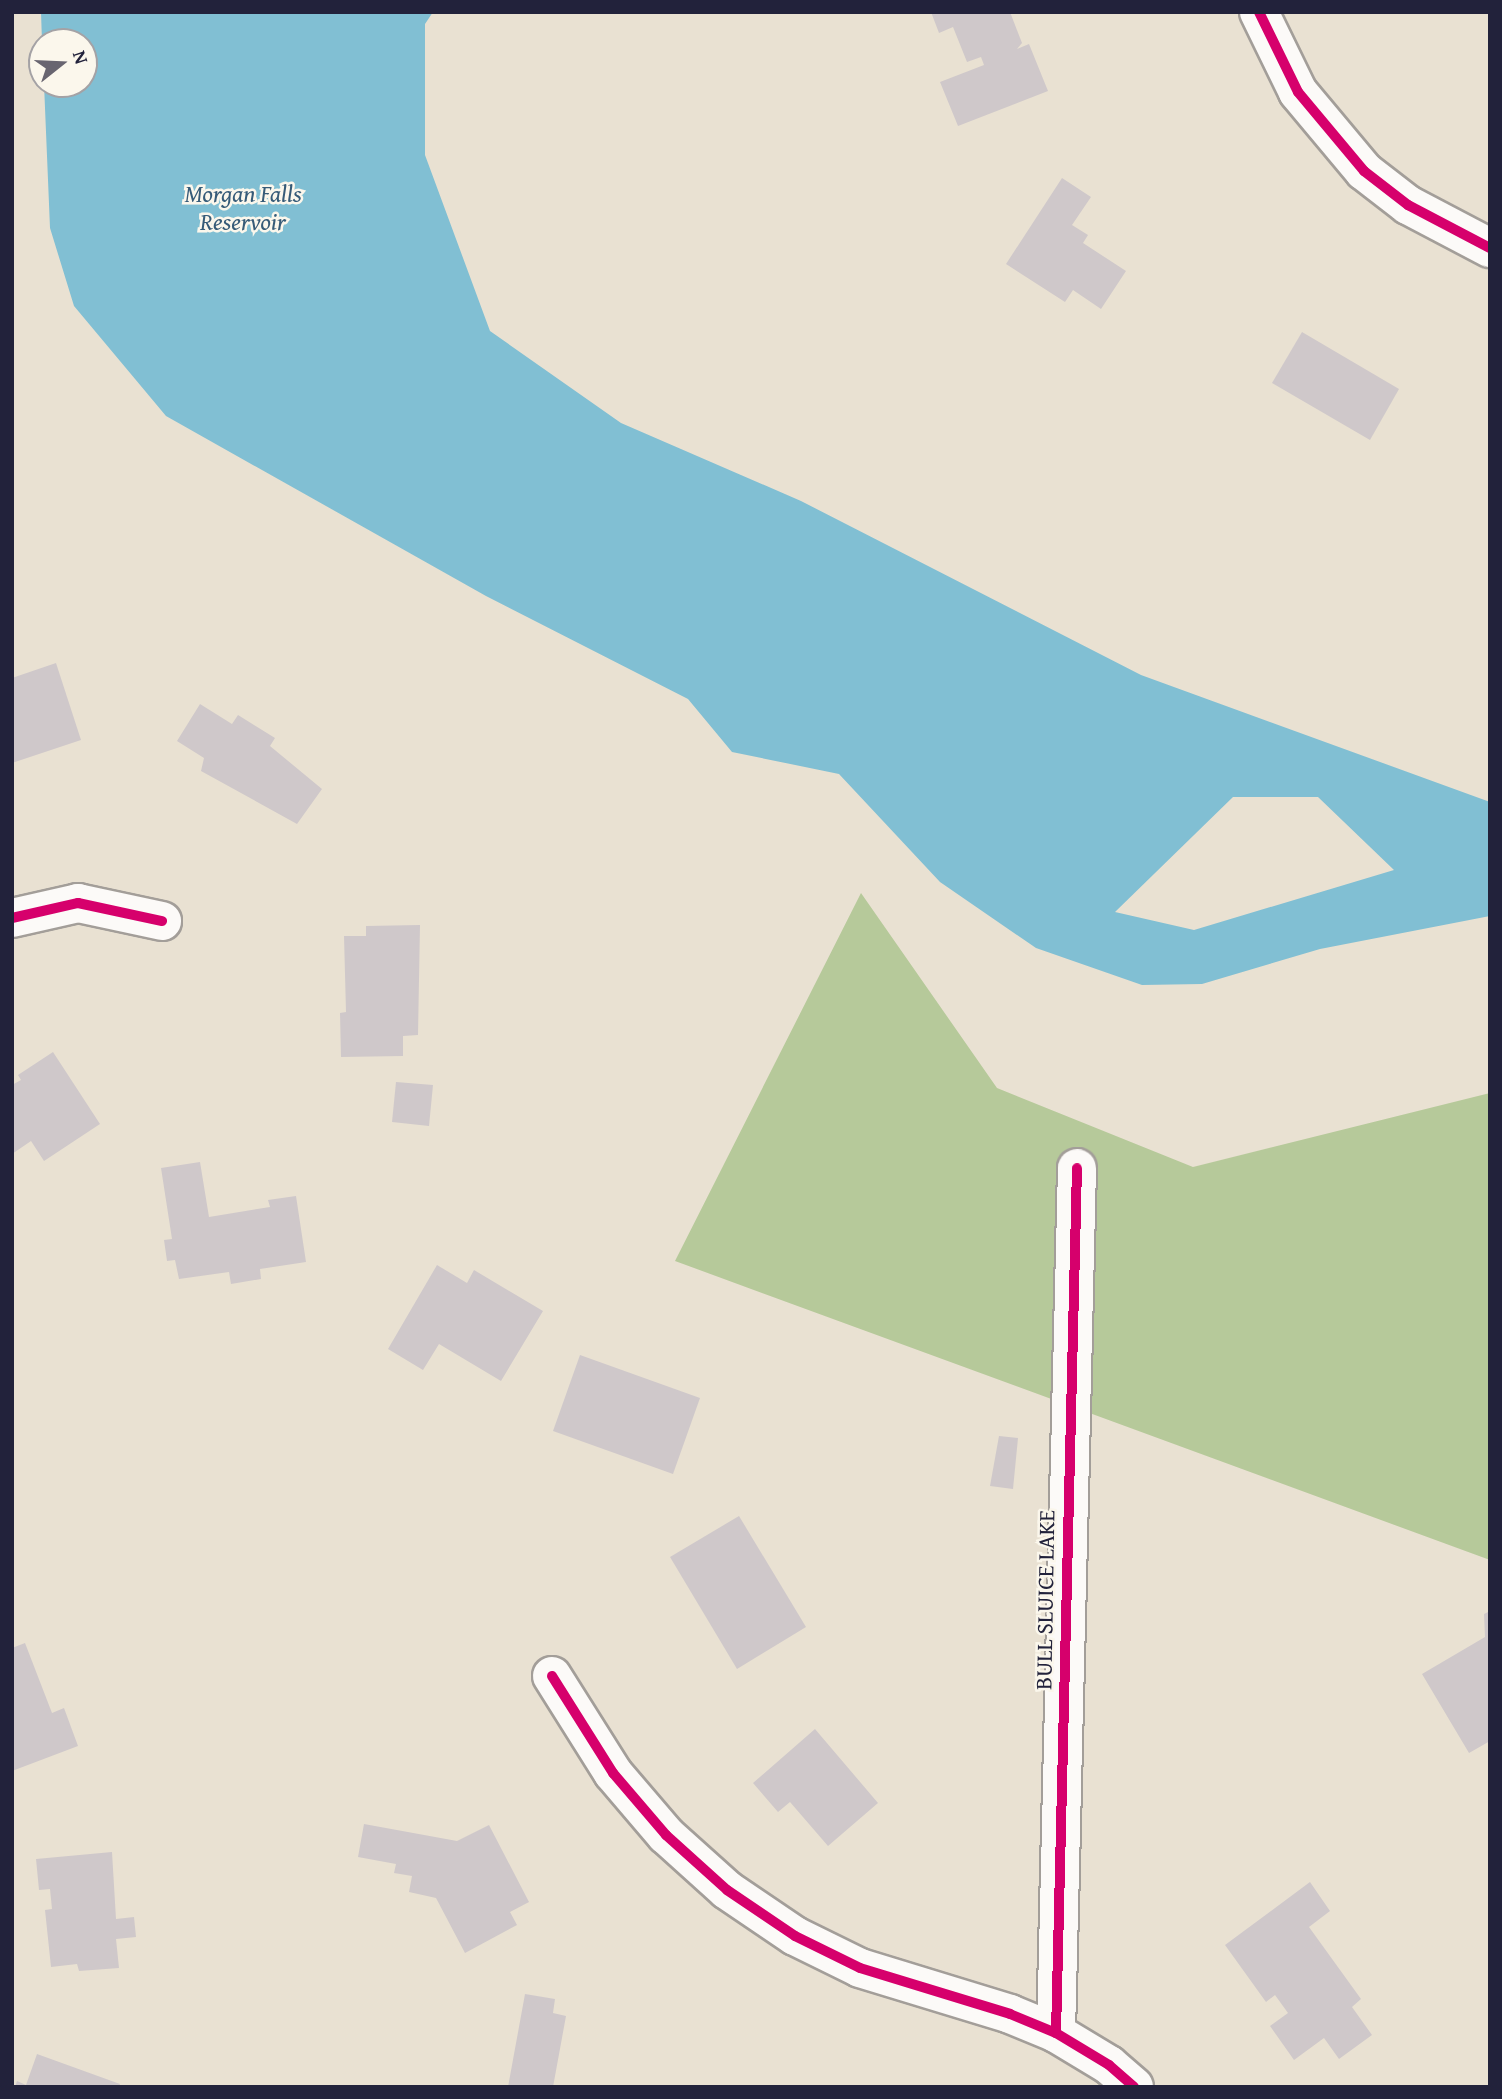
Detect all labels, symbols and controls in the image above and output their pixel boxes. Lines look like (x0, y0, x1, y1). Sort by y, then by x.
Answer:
north arrow (28, 28, 98, 98)
text: N (66, 47, 96, 67)
water label: Morgan Falls Reservoir (184, 180, 302, 236)
street label: BULL SLUICE LAKE (1030, 1510, 1060, 1690)

